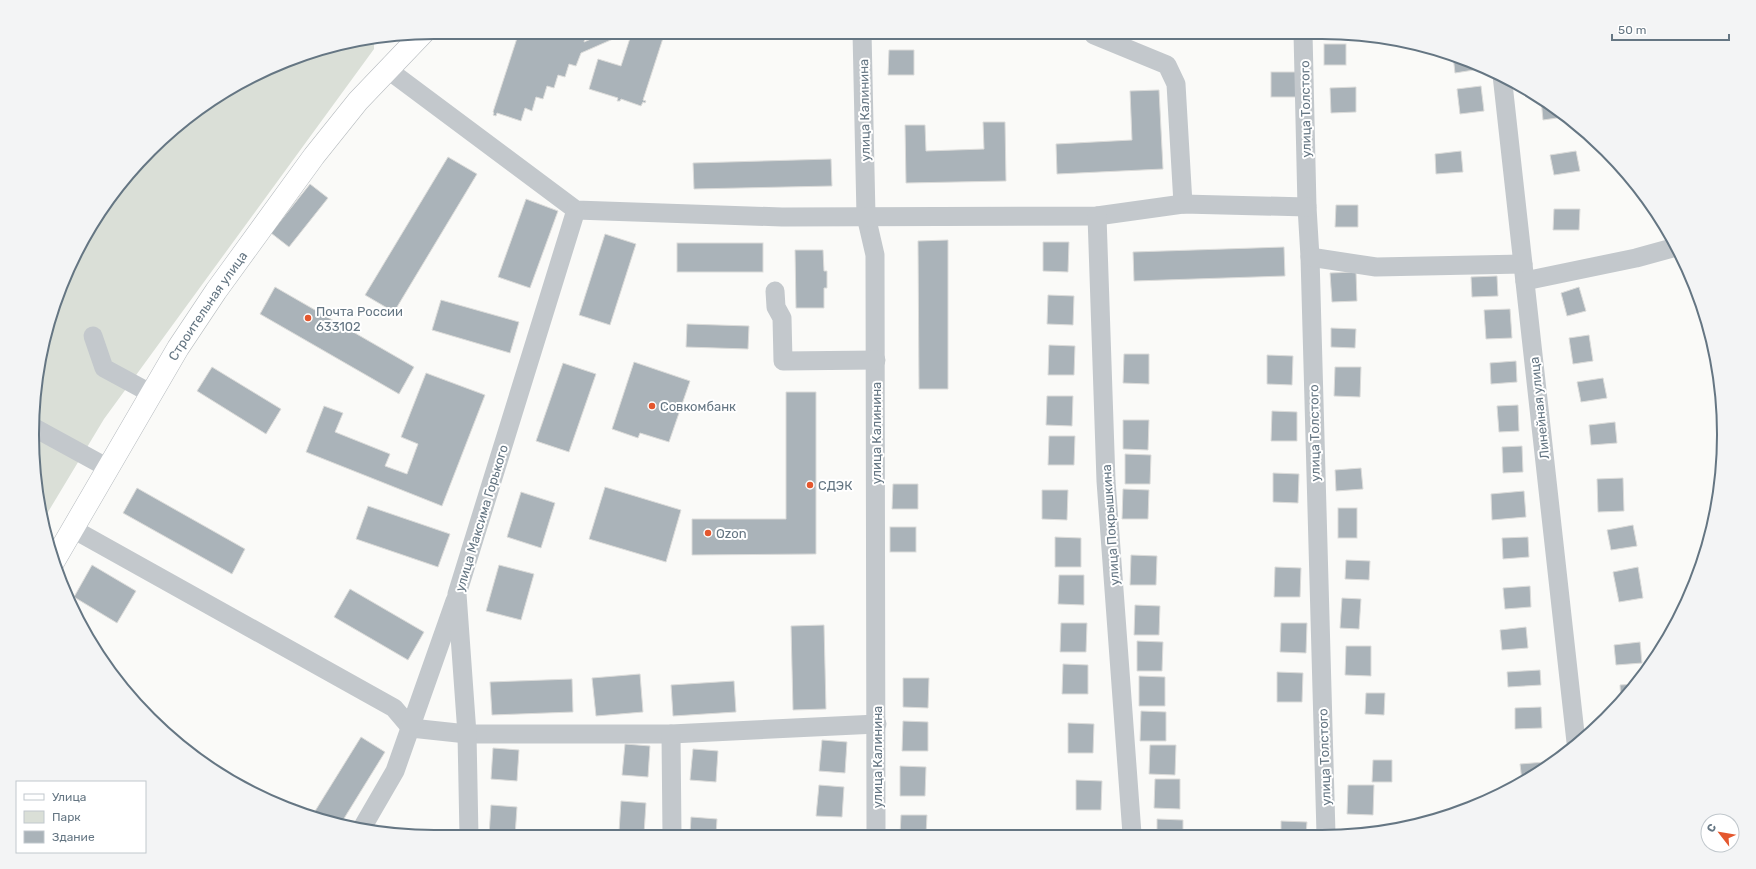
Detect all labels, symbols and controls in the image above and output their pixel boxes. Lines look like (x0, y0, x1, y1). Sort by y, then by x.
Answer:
scale bar (1612, 16, 1729, 42)
text: 50 m (1618, 23, 1646, 37)
street label: улица Калинина (856, 59, 873, 161)
street label: улица Толстого (1297, 60, 1314, 158)
street label: Строительная улица (165, 248, 250, 363)
place label: Почта России 633102 (316, 304, 403, 334)
marker: Почта России 633102 (303, 313, 313, 323)
street label: Линейная улица (1527, 356, 1552, 460)
street label: улица Калинина (869, 382, 884, 484)
street label: улица Толстого (1306, 384, 1323, 482)
place label: Совкомбанк (660, 399, 736, 414)
marker: Совкомбанк (647, 401, 657, 411)
street label: улица Максима Горького (452, 443, 511, 593)
street label: улица Покрышкина (1099, 464, 1122, 586)
place label: СДЭК (818, 478, 853, 493)
marker: СДЭК (805, 480, 815, 490)
place label: Ozon (716, 526, 747, 541)
marker: Ozon (703, 528, 713, 538)
street label: улица Калинина (870, 706, 885, 808)
street label: улица Толстого (1315, 708, 1334, 806)
legend (16, 781, 146, 853)
text: Улица (52, 790, 86, 804)
text: Парк (52, 810, 81, 824)
north arrow (1700, 813, 1740, 853)
text: С (1704, 821, 1720, 835)
text: Здание (52, 830, 95, 844)

